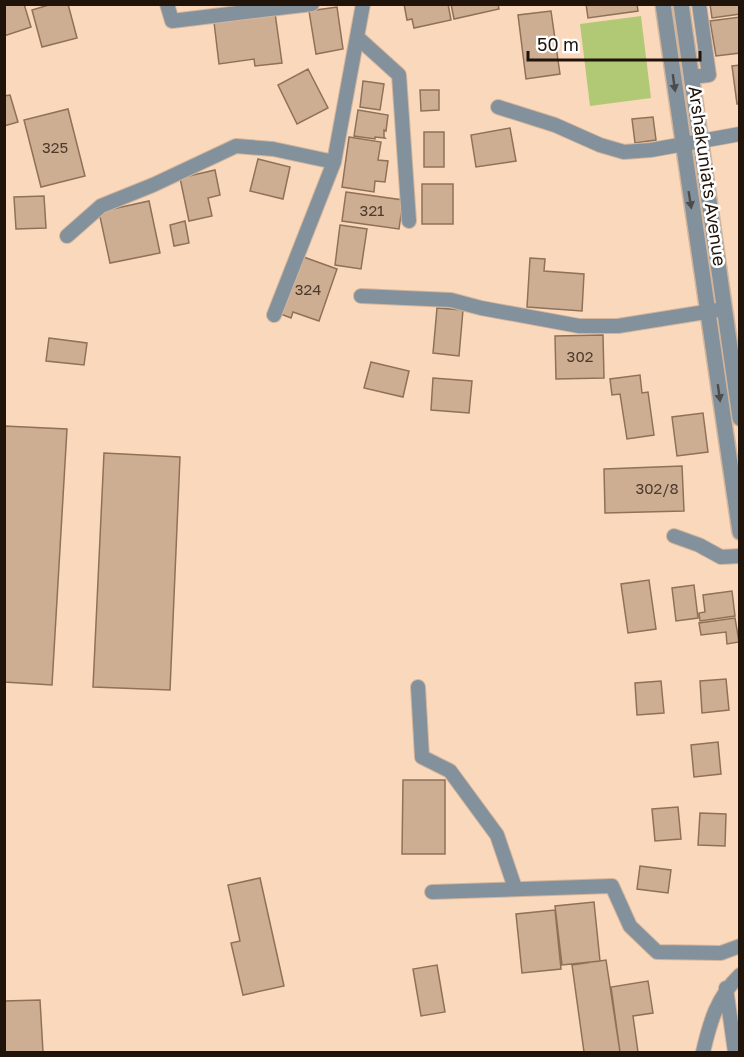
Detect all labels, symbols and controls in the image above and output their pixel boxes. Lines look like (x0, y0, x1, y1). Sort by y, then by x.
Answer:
scale bar (528, 24, 700, 62)
text: 50 m (537, 33, 579, 55)
one-way arrow (669, 74, 678, 93)
street label: Arshakuniats Avenue (684, 84, 732, 267)
house number: 325 (42, 138, 68, 156)
one-way arrow (686, 191, 695, 210)
house number: 321 (360, 201, 384, 219)
house number: 324 (295, 280, 321, 298)
house number: 302 (567, 347, 593, 365)
one-way arrow (715, 384, 724, 403)
house number: 302/8 (635, 479, 679, 497)

